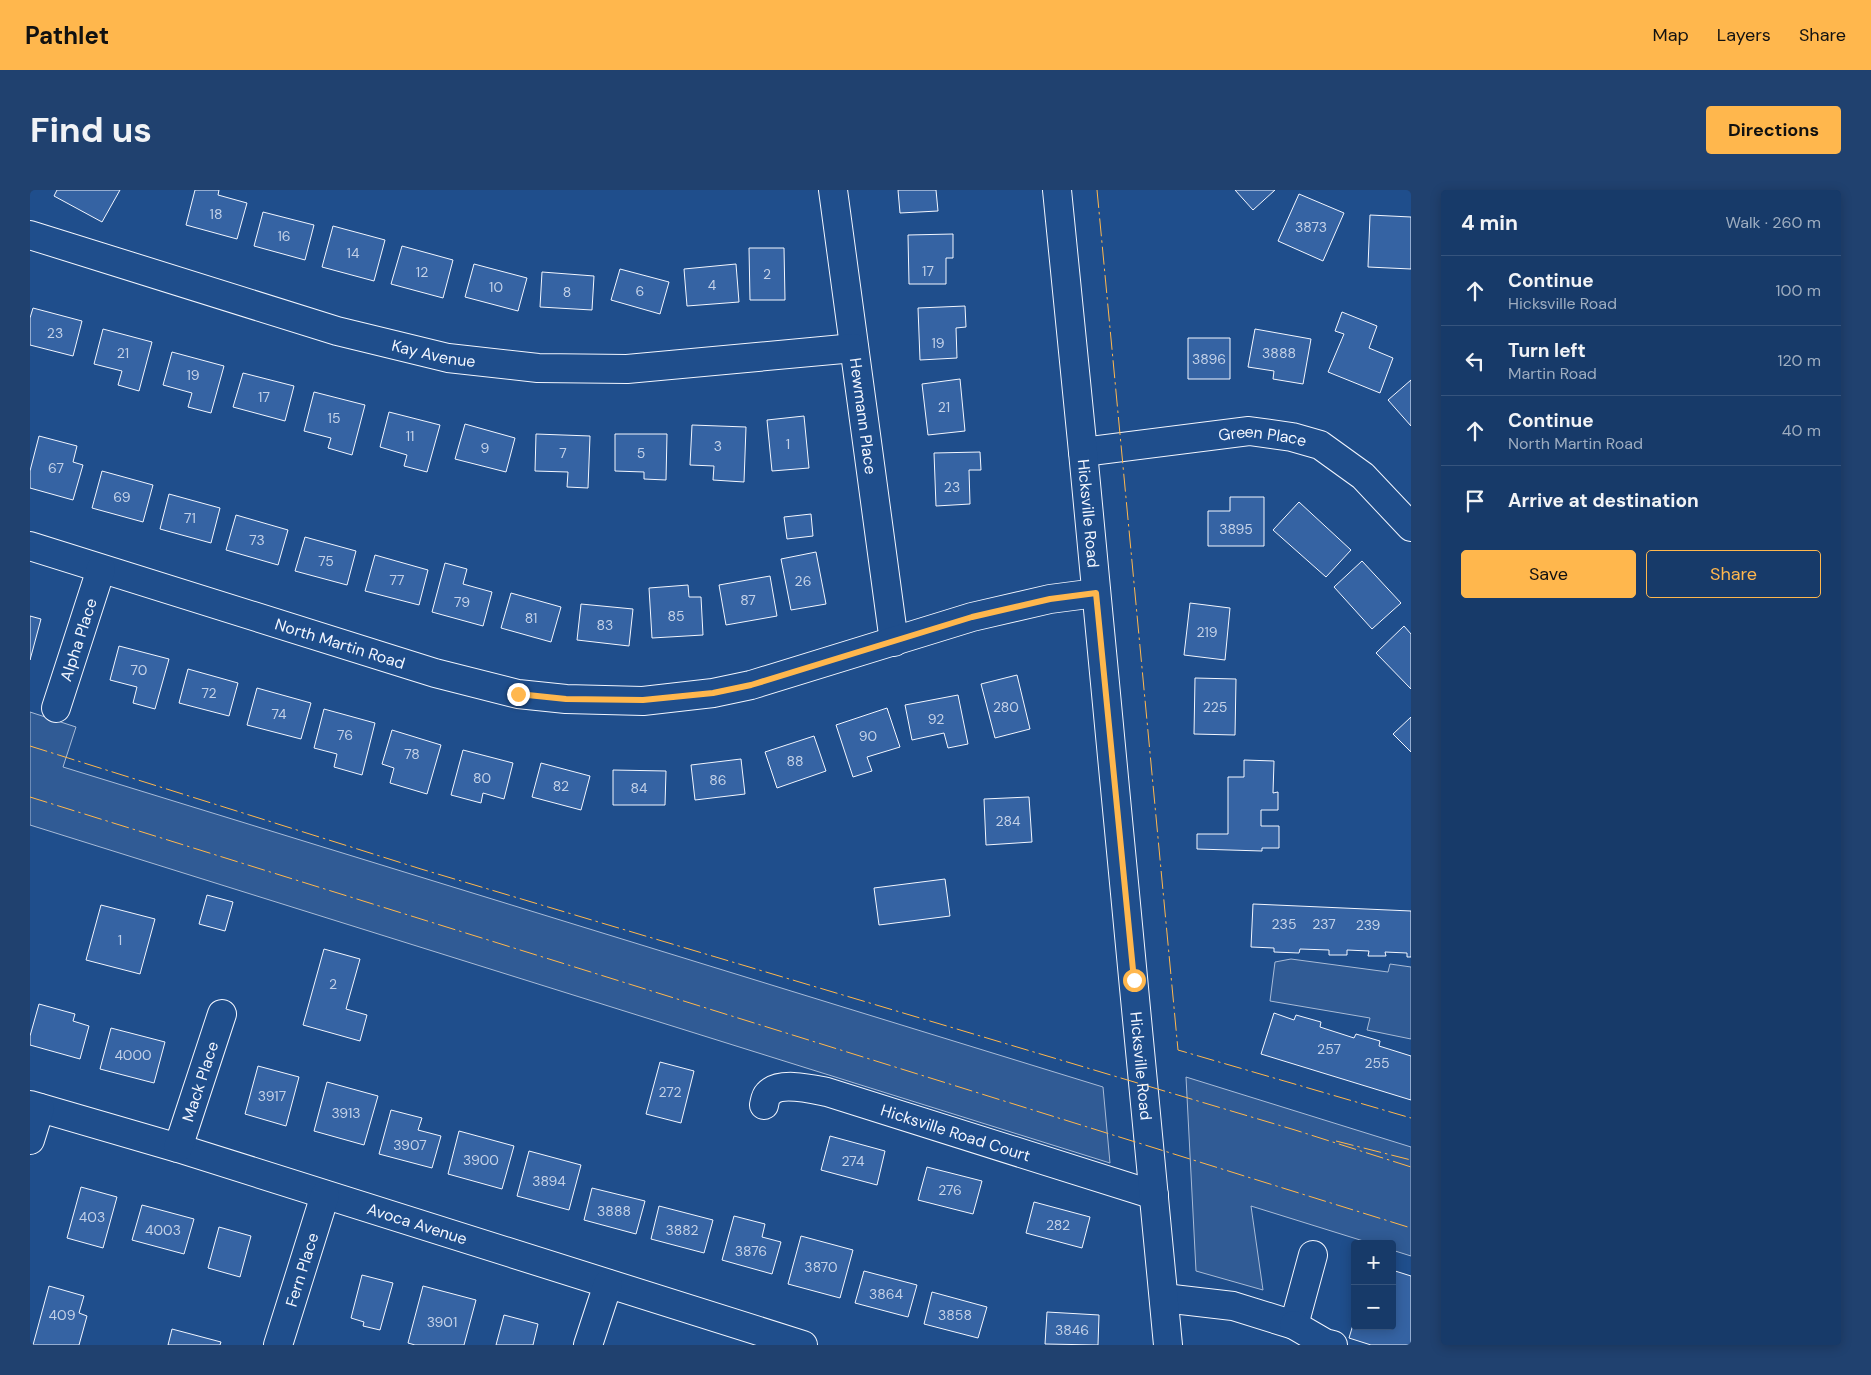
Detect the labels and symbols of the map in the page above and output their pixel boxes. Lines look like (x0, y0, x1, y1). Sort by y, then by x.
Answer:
house number: 18 (210, 205, 222, 223)
house number: 3873 (1295, 218, 1327, 236)
house number: 16 (277, 227, 291, 245)
house number: 14 (347, 244, 360, 262)
house number: 17 (922, 262, 934, 280)
house number: 12 (416, 263, 428, 281)
house number: 2 (763, 265, 771, 283)
house number: 4 (708, 276, 717, 294)
house number: 10 (489, 278, 503, 296)
house number: 6 (636, 282, 644, 300)
house number: 8 (563, 283, 571, 301)
house number: 23 (47, 324, 63, 342)
street label: Kay Avenue (390, 334, 477, 371)
house number: 19 (931, 334, 945, 352)
house number: 21 (117, 344, 129, 362)
house number: 3888 (1262, 344, 1296, 362)
house number: 3896 (1192, 350, 1226, 368)
street label: Hewmann Place (845, 356, 882, 476)
house number: 19 (186, 366, 200, 384)
house number: 17 (258, 388, 270, 406)
house number: 21 (938, 398, 950, 416)
house number: 15 (328, 409, 340, 427)
street label: Green Place (1217, 420, 1309, 451)
house number: 11 (406, 427, 414, 445)
house number: 1 (786, 435, 790, 453)
house number: 3 (714, 437, 722, 455)
house number: 9 (481, 439, 490, 457)
house number: 7 (559, 444, 567, 462)
house number: 5 (637, 444, 645, 462)
street label: Hicksville Road (1073, 458, 1104, 569)
house number: 67 (48, 459, 64, 477)
house number: 23 (944, 478, 960, 496)
house number: 69 (113, 488, 131, 506)
house number: 71 (184, 509, 196, 527)
house number: 3895 (1219, 520, 1253, 538)
house number: 73 (249, 531, 265, 549)
house number: 75 (318, 552, 334, 570)
house number: 77 (390, 571, 404, 589)
house number: 26 (795, 572, 811, 590)
house number: 87 (740, 591, 756, 609)
house number: 79 (454, 593, 470, 611)
street label: Alpha Place (55, 595, 101, 684)
house number: 85 (667, 607, 685, 625)
house number: 81 (525, 609, 537, 627)
street label: North Martin Road (272, 613, 408, 673)
house number: 83 (597, 616, 613, 634)
house number: 219 (1196, 623, 1218, 641)
house number: 70 (131, 661, 147, 679)
route end (507, 683, 530, 706)
house number: 72 (201, 684, 217, 702)
house number: 280 (993, 698, 1019, 716)
house number: 225 (1203, 698, 1227, 716)
house number: 74 (271, 705, 287, 723)
house number: 92 (928, 710, 944, 728)
house number: 76 (337, 726, 353, 744)
house number: 90 (859, 727, 877, 745)
house number: 78 (404, 745, 420, 763)
house number: 88 (786, 752, 804, 770)
house number: 80 (473, 769, 491, 787)
house number: 86 (709, 771, 727, 789)
house number: 82 (553, 777, 569, 795)
house number: 84 (630, 779, 648, 797)
house number: 284 (996, 812, 1021, 830)
house number: 235 (1272, 915, 1296, 933)
house number: 237 (1312, 915, 1336, 933)
house number: 239 (1356, 916, 1381, 934)
house number: 1 (118, 931, 122, 949)
route start (1123, 969, 1146, 992)
house number: 2 (329, 975, 337, 993)
street label: Hicksville Road (1126, 1011, 1157, 1121)
street label: Mack Place (177, 1039, 223, 1124)
house number: 257 (1317, 1040, 1341, 1058)
house number: 4000 (114, 1046, 152, 1064)
house number: 255 (1364, 1054, 1390, 1072)
house number: 272 (658, 1083, 682, 1101)
house number: 3917 (258, 1087, 286, 1105)
street label: Hicksville Road Court (878, 1099, 1033, 1166)
house number: 3913 (331, 1104, 361, 1122)
house number: 3907 (393, 1136, 427, 1154)
house number: 3900 (463, 1151, 499, 1169)
house number: 274 (842, 1152, 865, 1170)
house number: 3894 (532, 1172, 566, 1190)
house number: 276 (938, 1181, 962, 1199)
street label: Avoca Avenue (365, 1198, 470, 1249)
house number: 3888 (597, 1202, 631, 1220)
house number: 403 (79, 1208, 105, 1226)
house number: 282 (1046, 1216, 1070, 1234)
house number: 4003 (145, 1221, 181, 1239)
house number: 3882 (665, 1221, 699, 1239)
street label: Fern Place (280, 1230, 323, 1309)
house number: 3876 (735, 1242, 767, 1260)
house number: 3870 (804, 1258, 838, 1276)
house number: 3864 (869, 1285, 904, 1303)
house number: 409 (49, 1306, 76, 1324)
house number: 3858 (938, 1306, 972, 1324)
house number: 3901 (427, 1313, 457, 1331)
house number: 3846 (1055, 1321, 1089, 1339)

